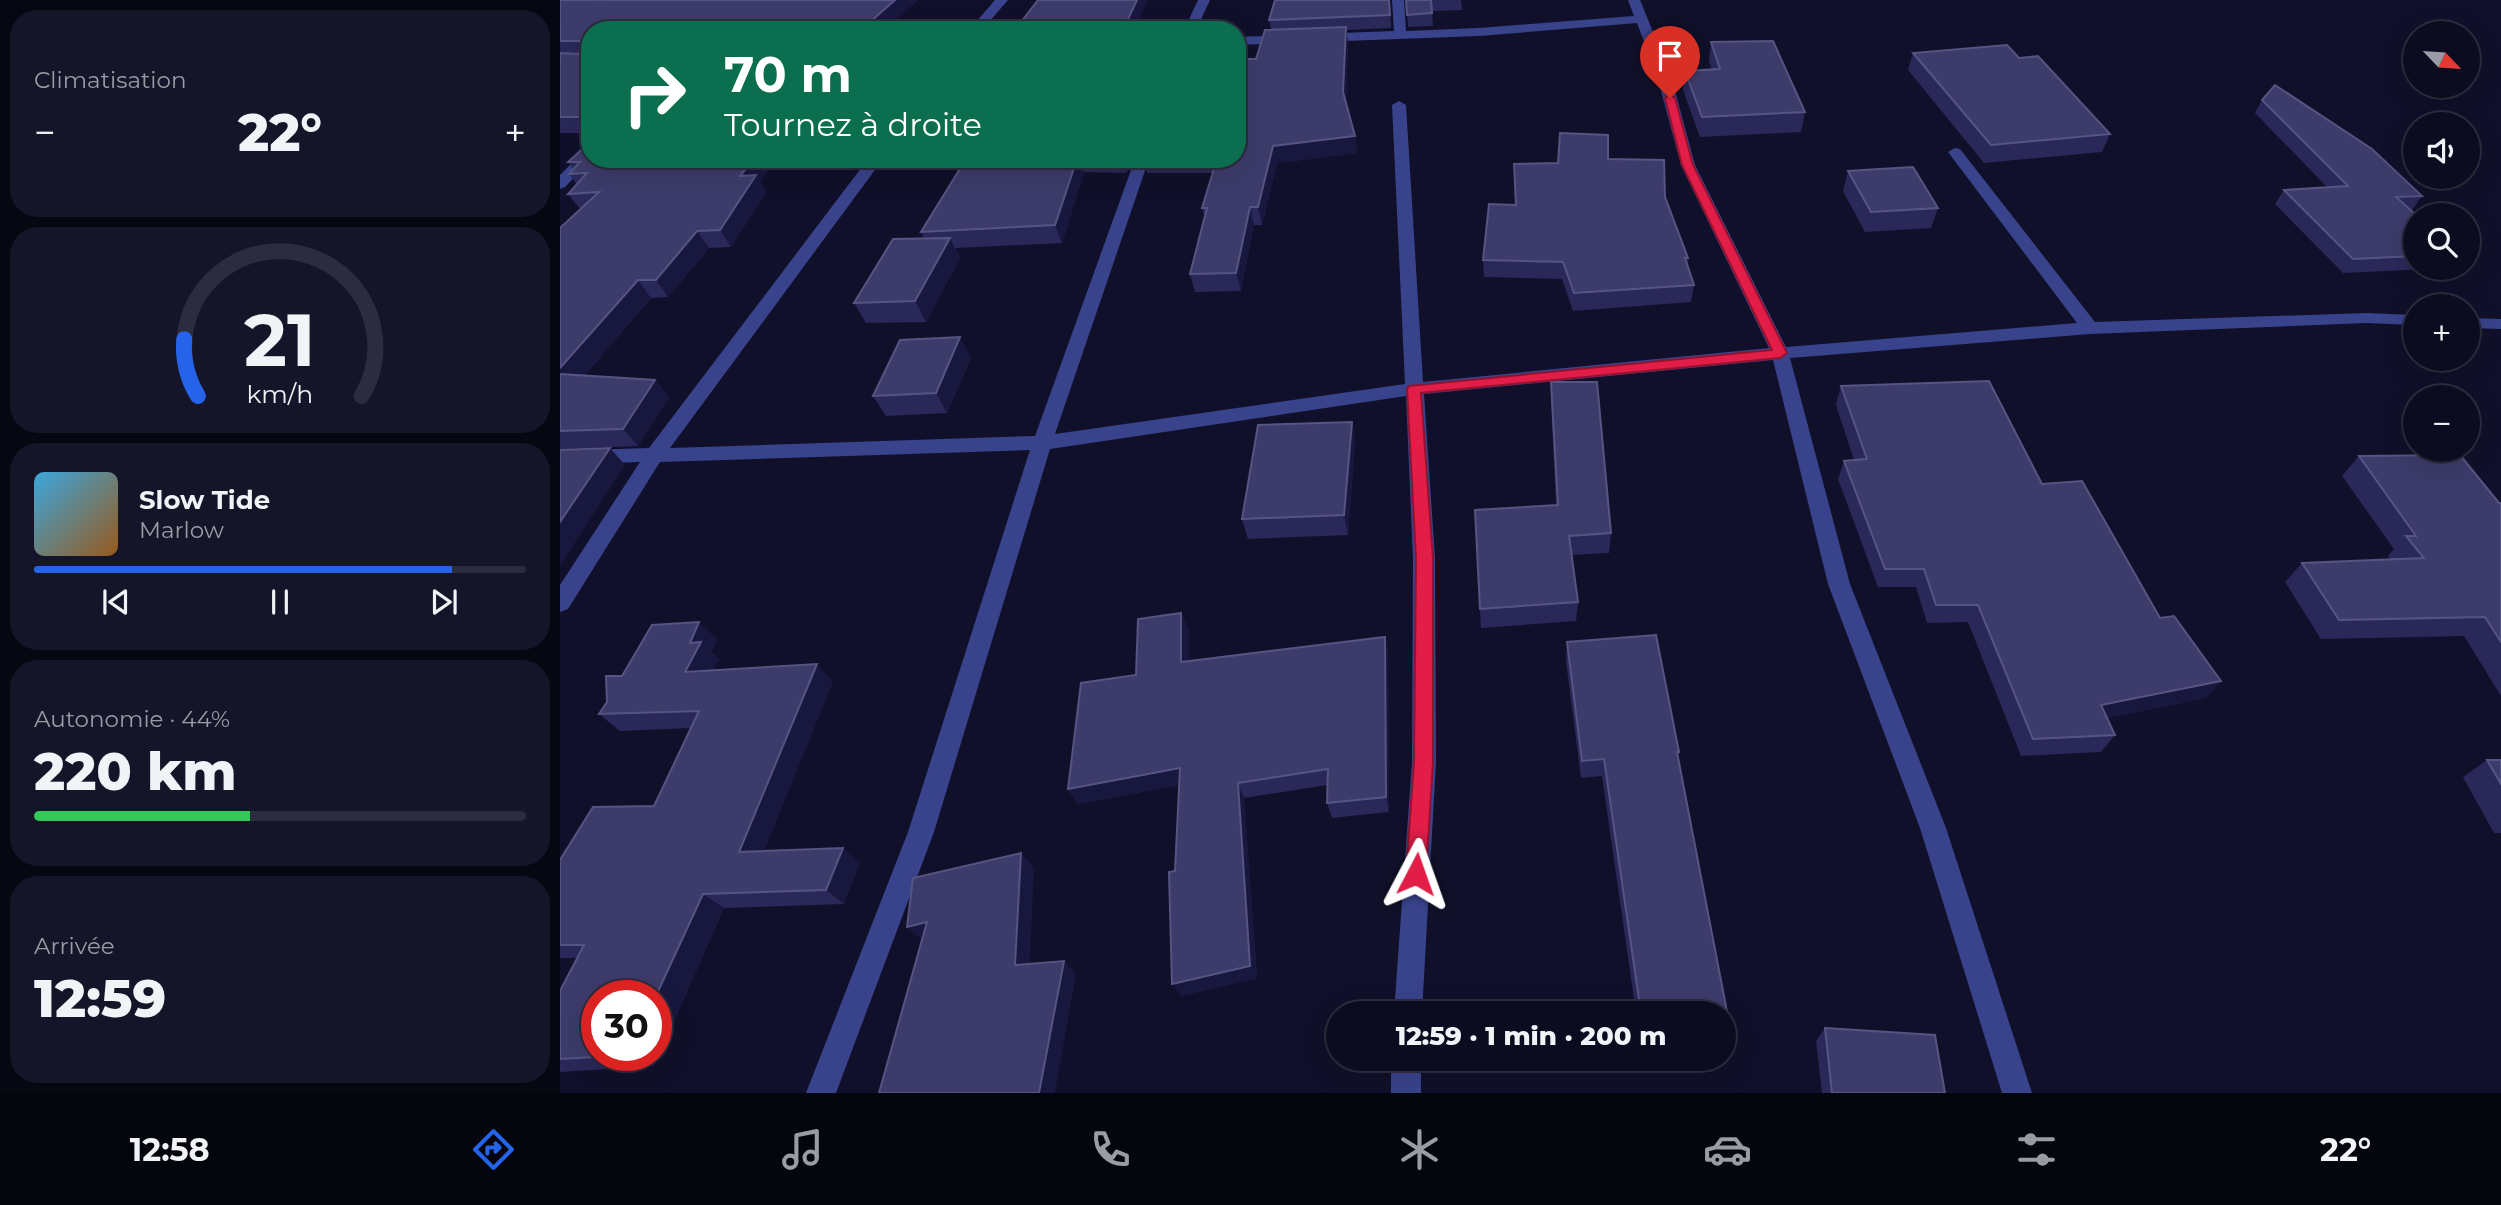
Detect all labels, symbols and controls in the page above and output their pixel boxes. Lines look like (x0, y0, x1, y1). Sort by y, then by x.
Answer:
north arrow (2403, 21, 2480, 98)
map controls (2403, 21, 2480, 462)
pin (1640, 26, 1700, 98)
icon: arrive (1651, 37, 1689, 75)
text: 70 m (724, 45, 852, 104)
icon: right (609, 49, 700, 140)
text: Climatisation (34, 66, 186, 94)
text: 22° (238, 101, 322, 164)
text: Tournez à droite (724, 105, 982, 144)
text: − (34, 109, 56, 156)
text: + (504, 109, 526, 156)
button: sound (2403, 112, 2480, 189)
button: search (2403, 203, 2480, 280)
button: + (2403, 294, 2480, 371)
text: 21 (244, 296, 316, 384)
text: km/h (247, 379, 313, 409)
button: − (2403, 385, 2480, 462)
text: Slow Tide (139, 484, 270, 516)
text: Marlow (139, 516, 224, 544)
icon: previous (97, 583, 135, 621)
icon: pause (261, 583, 299, 621)
icon: next (425, 583, 463, 621)
text: Autonomie · 44% (34, 705, 230, 733)
text: 220 km (34, 740, 237, 803)
position arrow (1379, 837, 1453, 911)
text: Arrivée (34, 932, 115, 960)
text: 12:59 (34, 967, 166, 1030)
speed limit sign: 30 (581, 980, 672, 1071)
text: 12:59 · 1 min · 200 m (1396, 1020, 1666, 1052)
icon: directions (469, 1125, 518, 1174)
icon: music (778, 1125, 827, 1174)
icon: phone (1086, 1125, 1135, 1174)
icon: climate (1395, 1125, 1444, 1174)
icon: car (1703, 1125, 1752, 1174)
icon: filters (2012, 1125, 2061, 1174)
text: 12:58 (130, 1130, 210, 1169)
text: 22° (2320, 1130, 2371, 1169)

